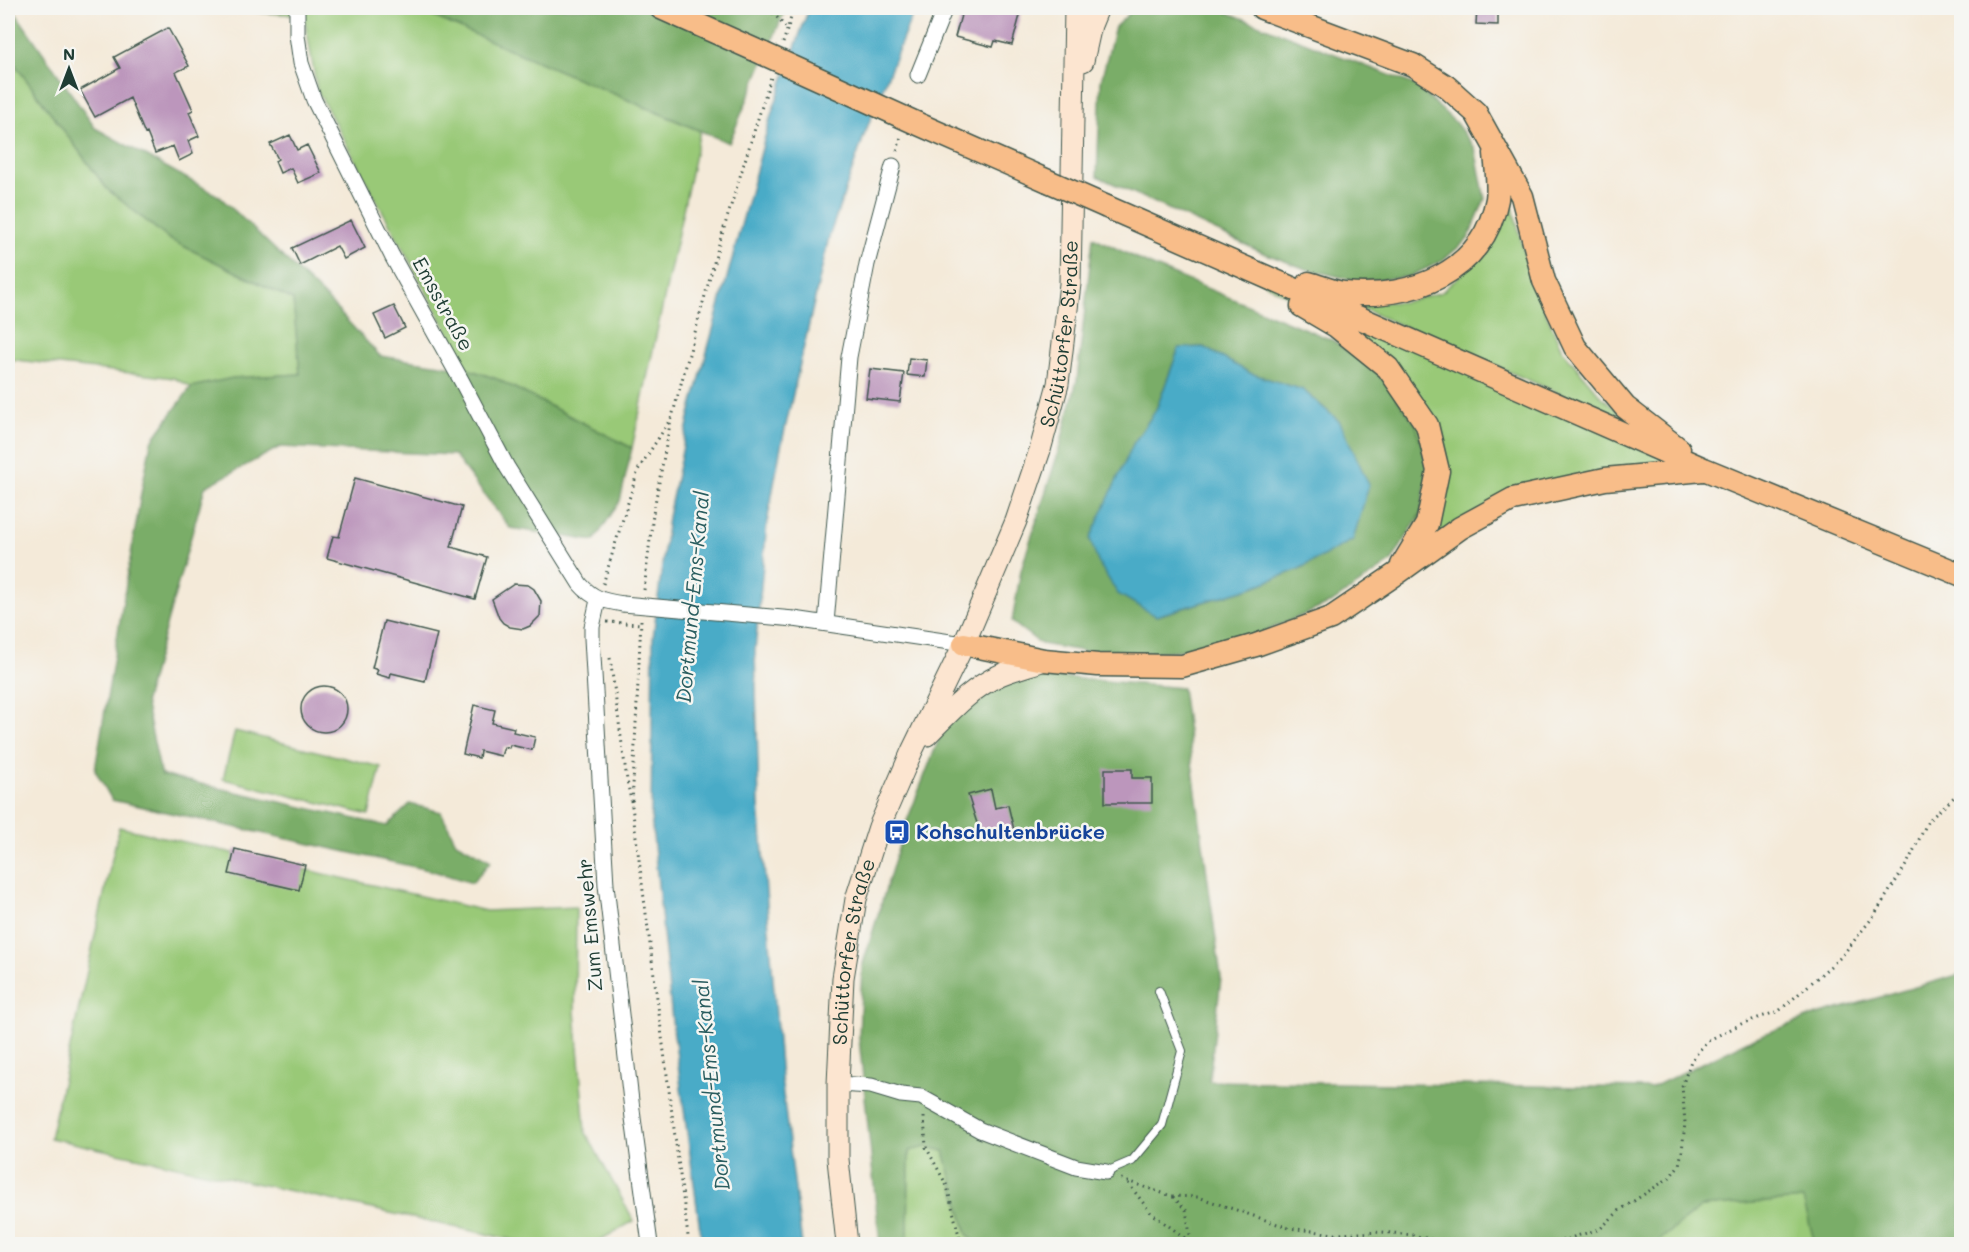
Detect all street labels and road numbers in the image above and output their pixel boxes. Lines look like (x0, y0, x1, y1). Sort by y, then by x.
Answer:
street label: Schüttorfer Straße (1033, 240, 1083, 430)
street label: Emsstraße (407, 252, 480, 355)
street label: Schüttorfer Straße (826, 855, 880, 1046)
street label: Zum Emswehr (570, 858, 608, 993)

